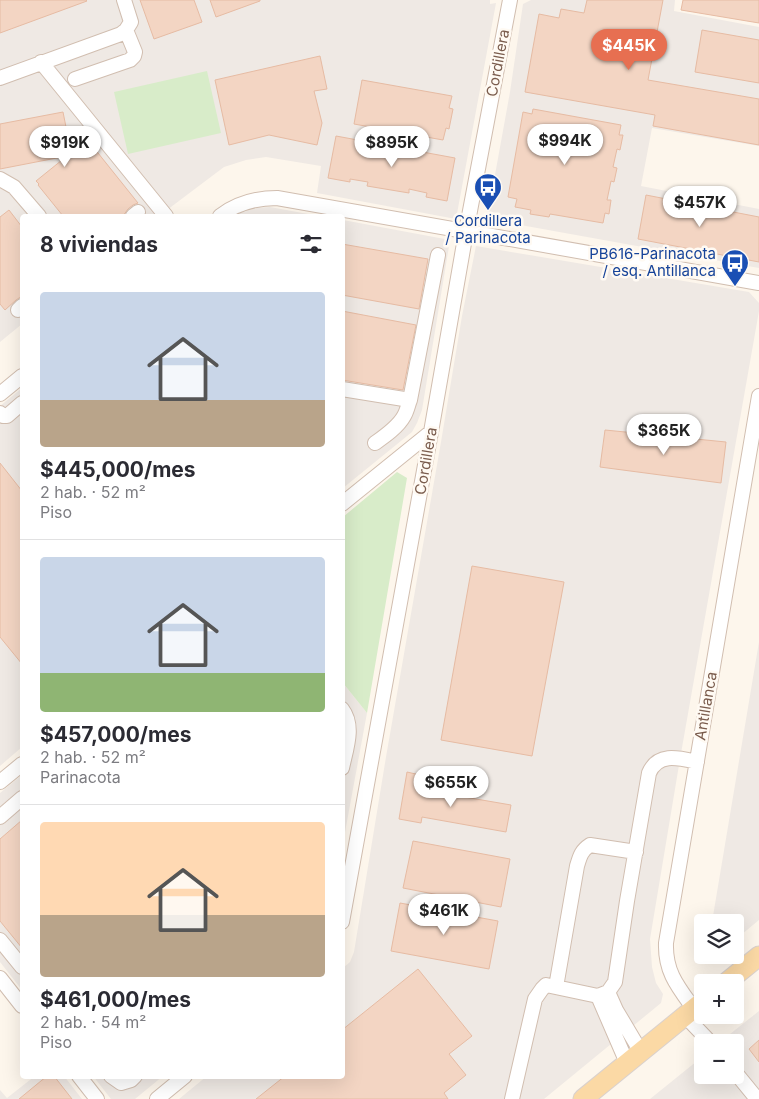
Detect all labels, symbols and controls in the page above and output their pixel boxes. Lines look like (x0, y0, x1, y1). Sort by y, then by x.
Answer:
street label: Cordillera (482, 28, 513, 98)
pin: $445K (594, 28, 664, 71)
text: $445K (602, 35, 656, 55)
pin: $994K (530, 124, 600, 166)
pin: $919K (30, 126, 100, 168)
pin: $895K (357, 126, 427, 168)
text: $994K (538, 130, 592, 150)
text: $919K (40, 132, 90, 152)
text: $895K (365, 132, 419, 152)
bus stop icon: Cordillera / Parinacota (473, 172, 503, 211)
pin: $457K (665, 186, 735, 228)
text: $457K (674, 192, 726, 212)
place label: Cordillera / Parinacota (445, 211, 531, 247)
icon: filters (297, 230, 325, 258)
text: 8 viviendas (40, 232, 158, 257)
place label: PB616-Parinacota / esq. Antillanca (589, 244, 716, 280)
bus stop icon: PB616-Parinacota / esq. Antillanca (720, 248, 750, 287)
icon: home (138, 324, 228, 414)
pin: $365K (629, 414, 699, 456)
text: $365K (638, 420, 690, 440)
street label: Cordillera (410, 426, 441, 496)
text: $445,000/mes (40, 457, 196, 482)
text: 2 hab. · 52 m² (40, 482, 146, 502)
text: Piso (40, 502, 72, 522)
icon: home (138, 590, 228, 680)
street label: Antillanca (690, 670, 721, 742)
text: $457,000/mes (40, 722, 191, 747)
text: 2 hab. · 52 m² (40, 747, 146, 767)
pin: $655K (416, 766, 486, 808)
text: Parinacota (40, 767, 121, 787)
text: $655K (425, 772, 477, 792)
icon: home (138, 855, 228, 945)
pin: $461K (409, 894, 479, 936)
text: $461K (419, 900, 469, 920)
map controls (694, 914, 744, 1084)
button: layers (694, 914, 744, 964)
button: + (694, 974, 744, 1024)
text: $461,000/mes (40, 987, 191, 1012)
text: 2 hab. · 54 m² (40, 1012, 146, 1032)
text: Piso (40, 1032, 72, 1052)
button: − (694, 1034, 744, 1084)

